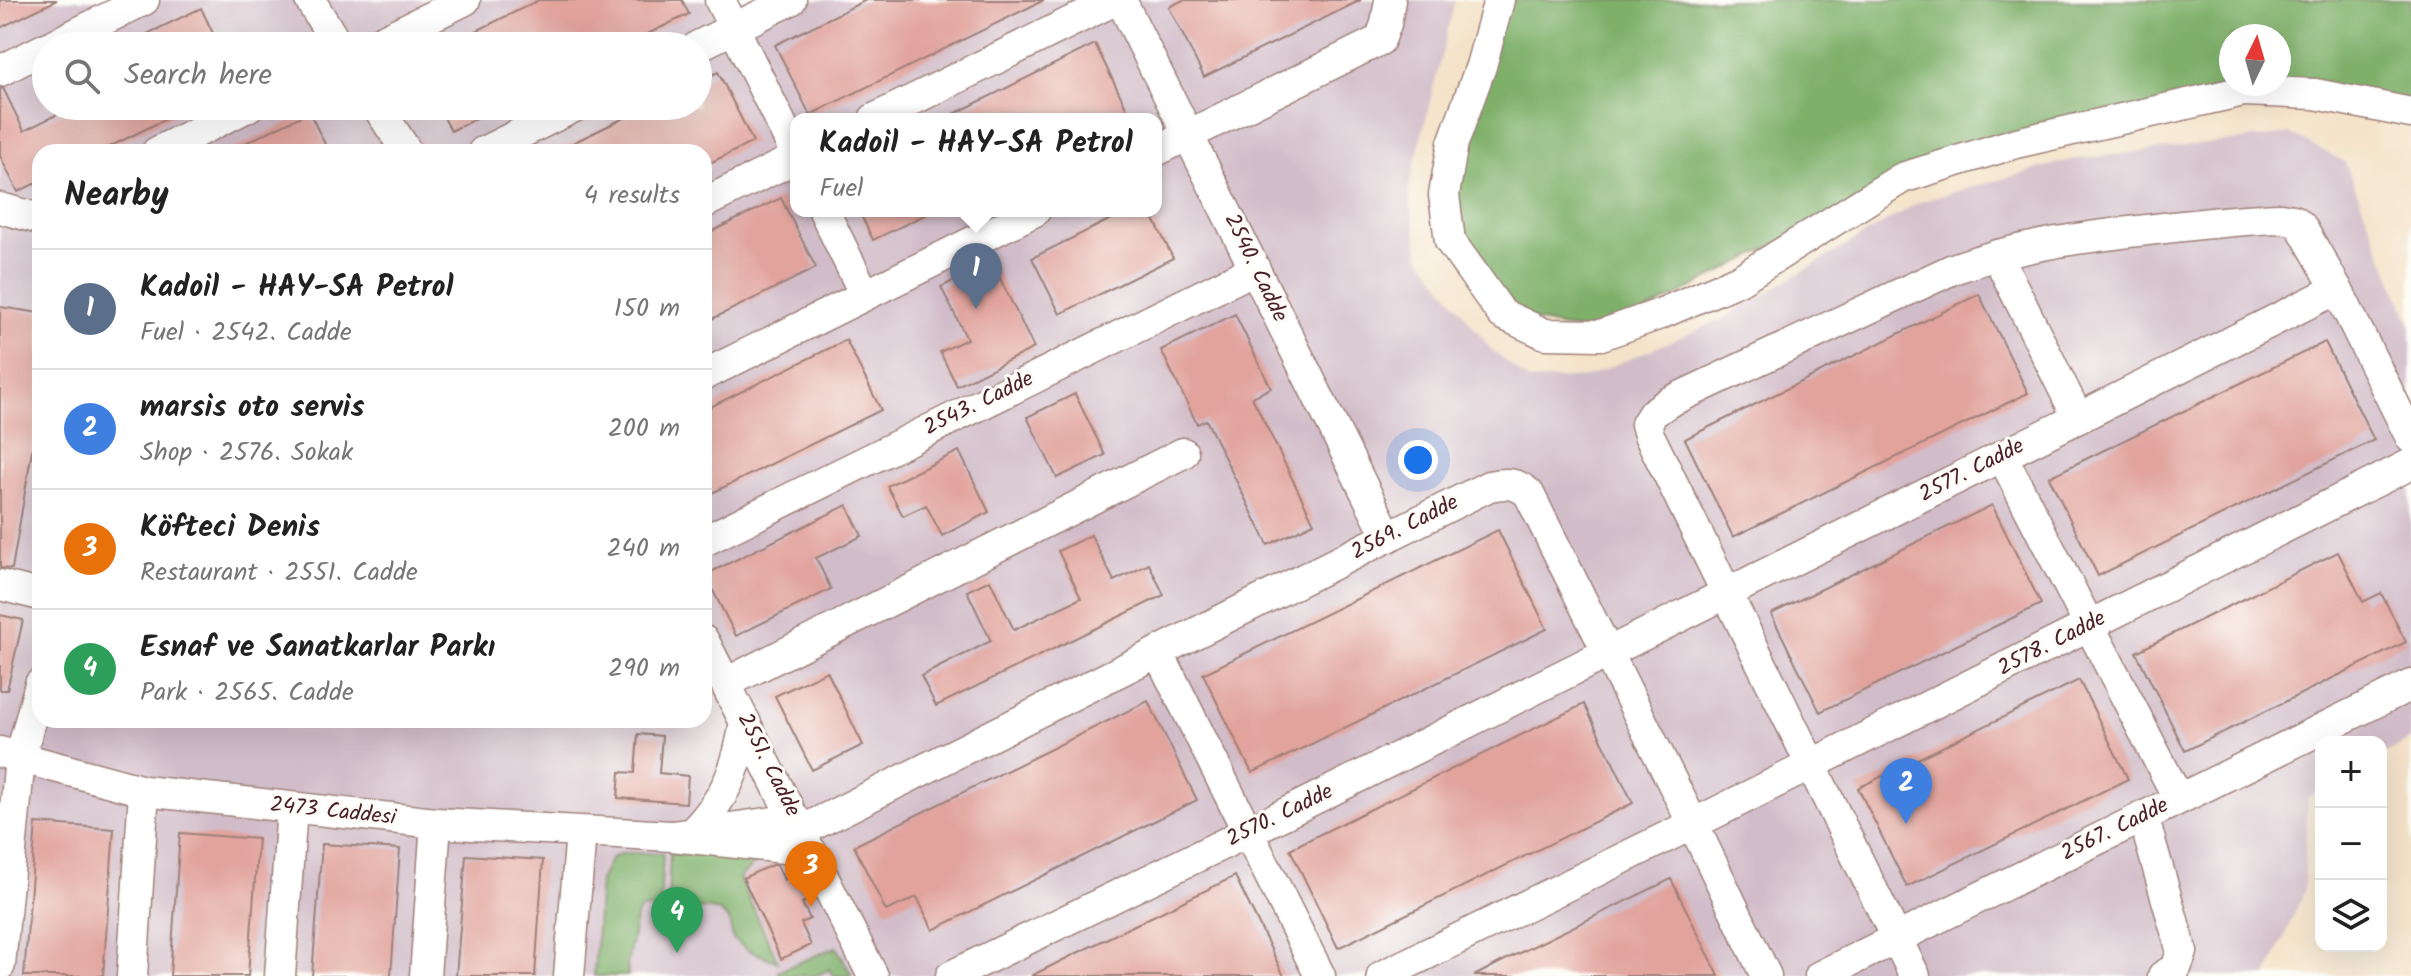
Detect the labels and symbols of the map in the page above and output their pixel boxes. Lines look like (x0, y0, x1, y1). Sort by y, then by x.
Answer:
north arrow (2219, 24, 2291, 96)
street label: 2540. Cadde (1214, 208, 1296, 328)
pin: 1 (950, 243, 1002, 309)
street label: 2543. Cadde (918, 362, 1040, 446)
street label: 2577. Cadde (1913, 429, 2031, 513)
your location (1398, 440, 1438, 480)
street label: 2569. Cadde (1345, 486, 1465, 570)
street label: 2578. Cadde (1992, 602, 2112, 686)
street label: 2551. Cadde (727, 707, 809, 823)
pin: 2 (1880, 758, 1932, 824)
street label: 2570. Cadde (1221, 775, 1339, 857)
street label: 2473 Caddesi (268, 788, 398, 836)
street label: 2567. Cadde (2055, 789, 2175, 871)
pin: 3 (785, 841, 837, 907)
pin: 4 (651, 887, 703, 953)

